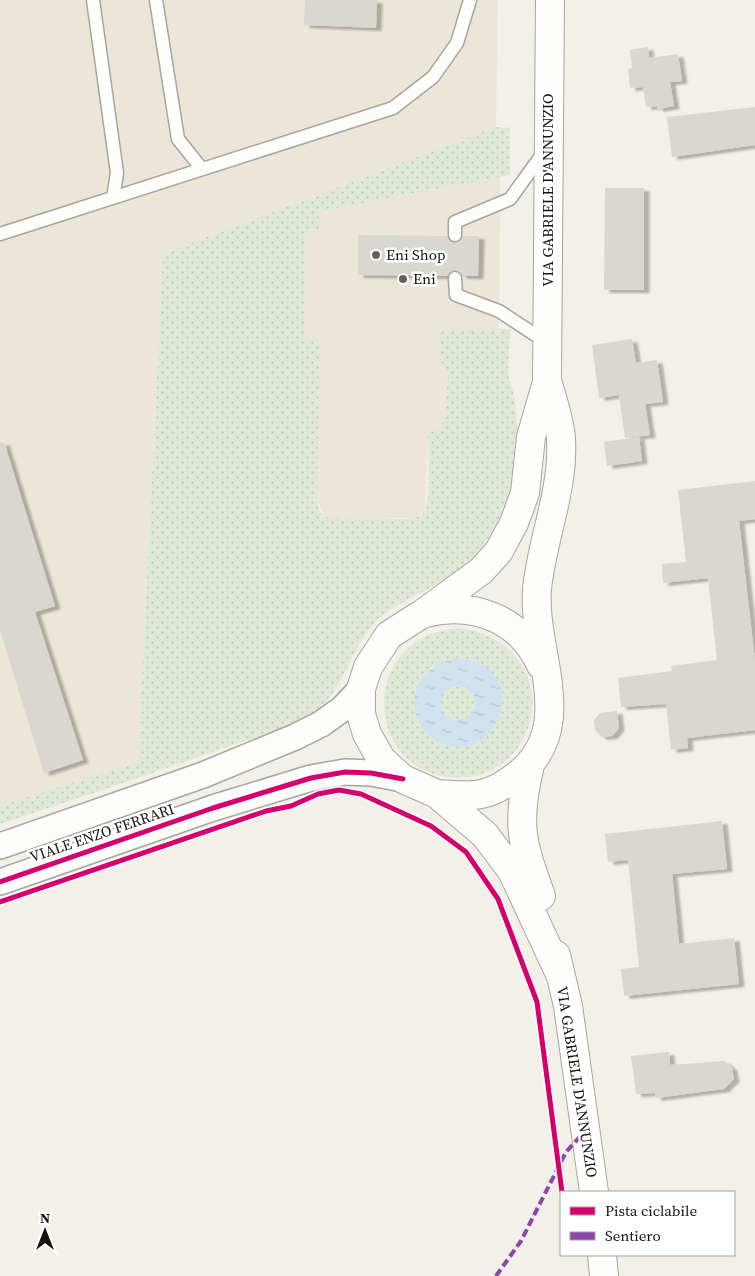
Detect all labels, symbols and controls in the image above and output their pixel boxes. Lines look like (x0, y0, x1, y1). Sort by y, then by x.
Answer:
street label: VIA GABRIELE D'ANNUNZIO (537, 93, 558, 287)
place label: Eni Shop (386, 244, 446, 265)
marker: Eni Shop (370, 249, 382, 261)
place label: Eni (413, 268, 436, 289)
marker: Eni (397, 273, 409, 285)
street label: VIALE ENZO FERRARI (27, 798, 177, 867)
street label: VIA GABRIELE D'ANNUNZIO (552, 985, 603, 1179)
legend (560, 1191, 735, 1256)
text: Pista ciclabile (605, 1200, 697, 1221)
north arrow (20, 1206, 70, 1256)
text: N (40, 1208, 50, 1228)
text: Sentiero (605, 1225, 661, 1246)

